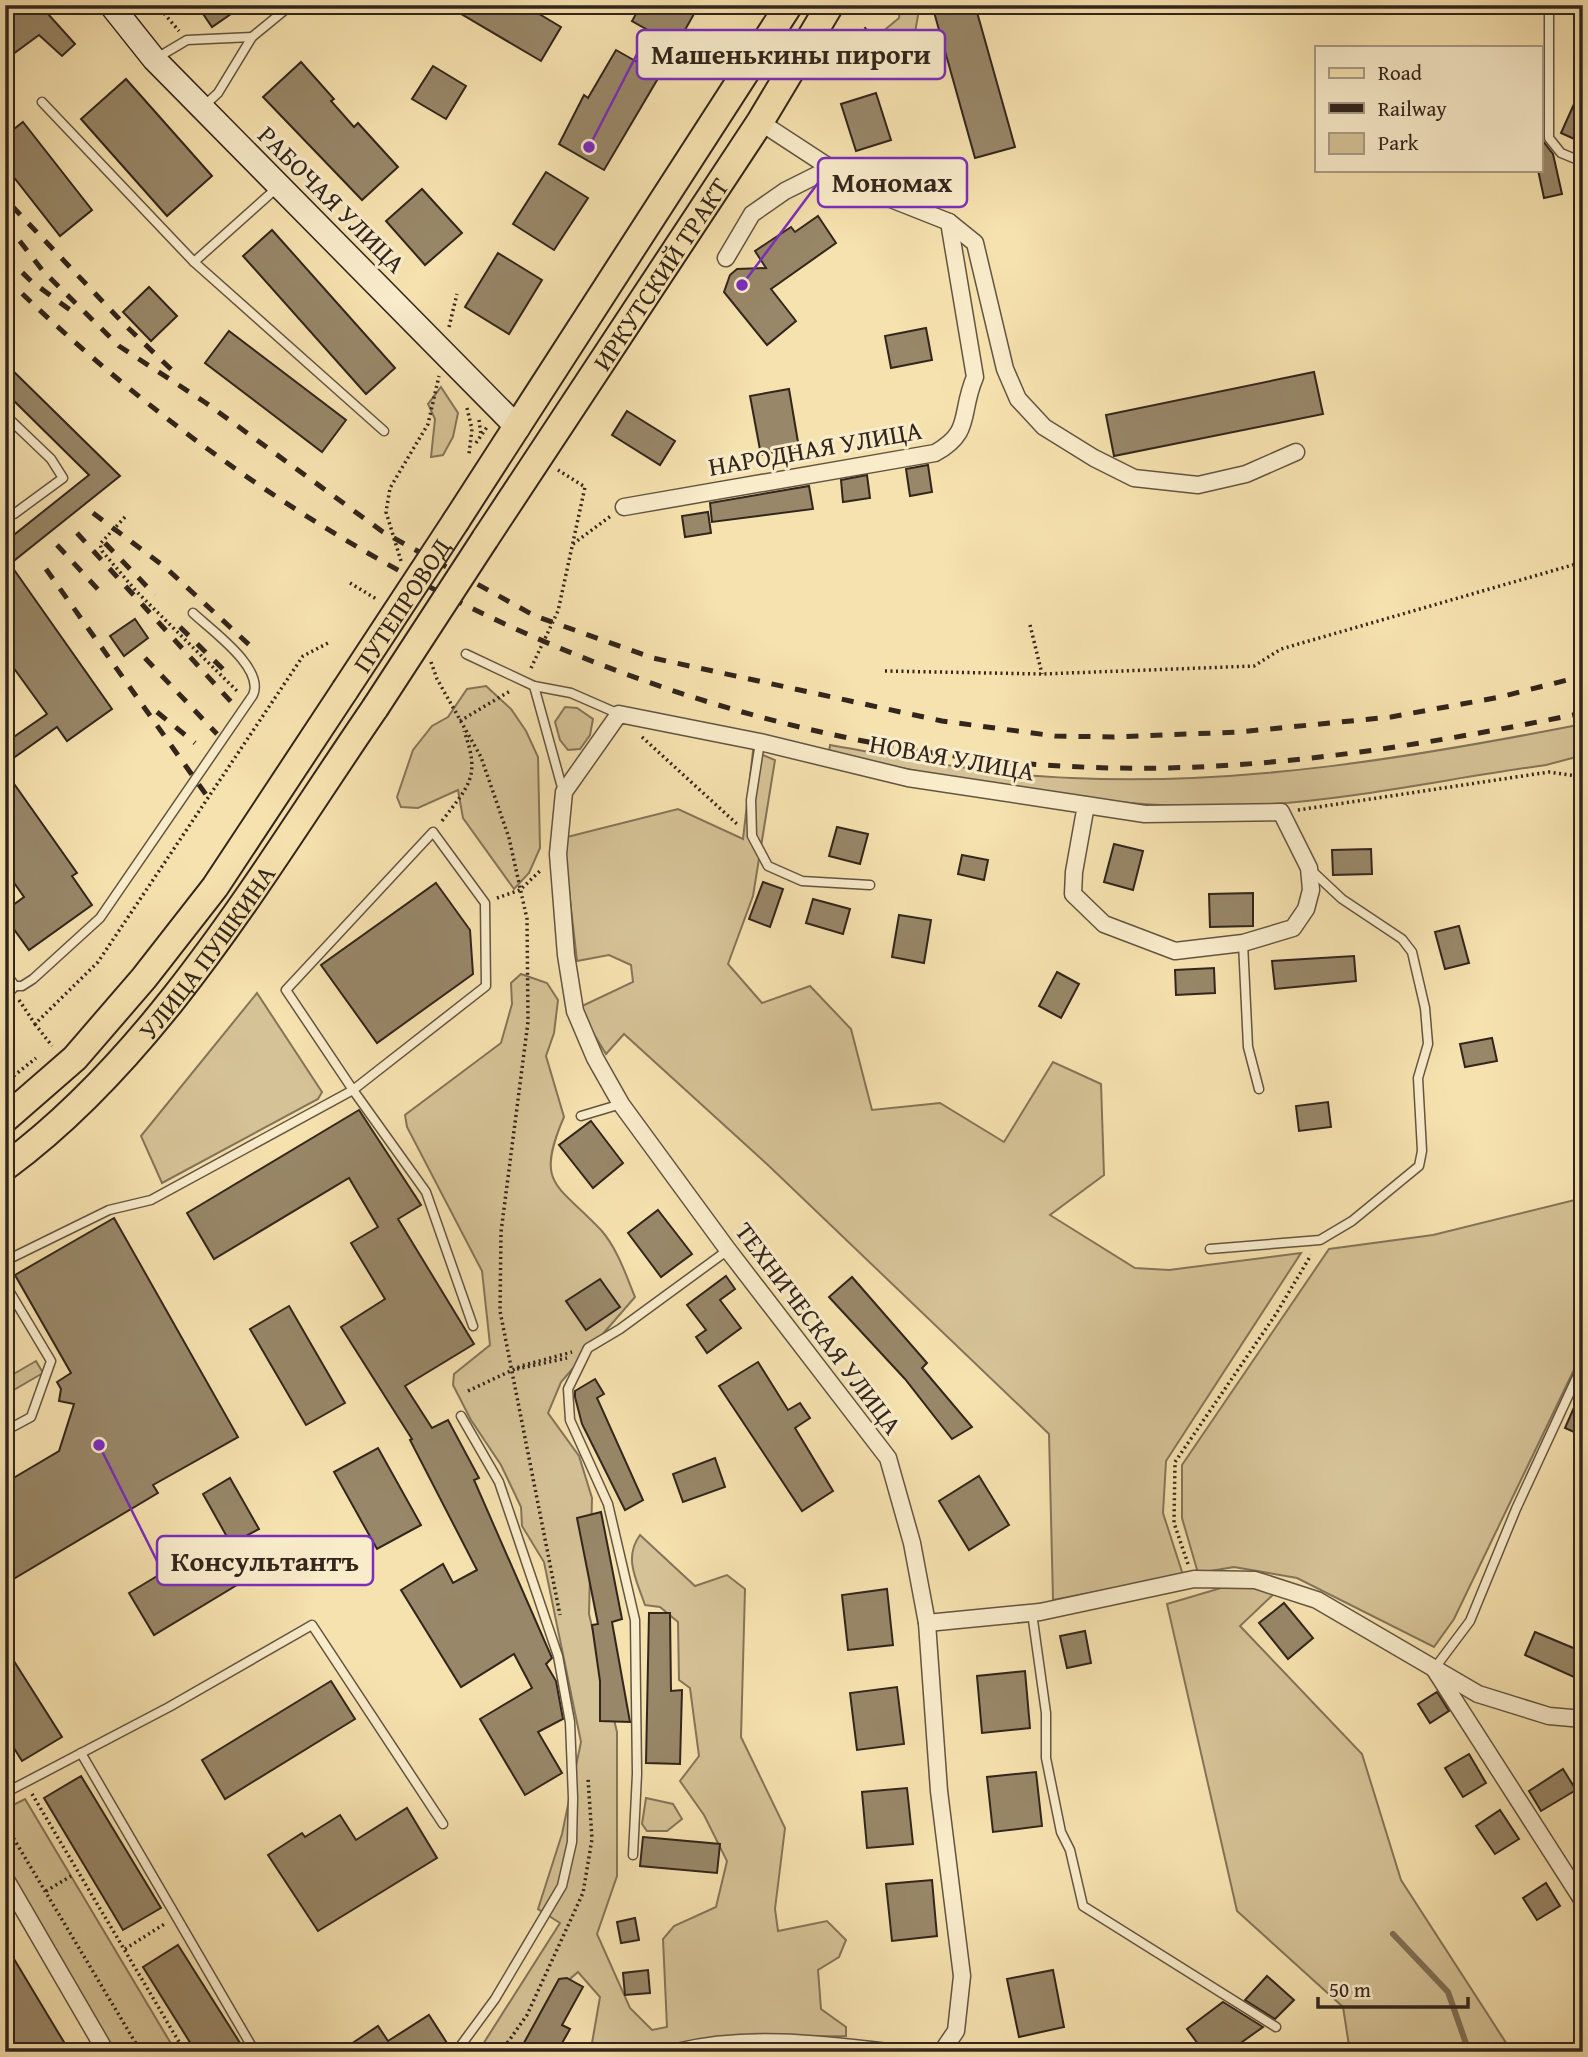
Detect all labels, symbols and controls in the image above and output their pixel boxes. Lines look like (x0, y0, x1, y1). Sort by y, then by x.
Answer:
callout: Машенькины пироги (637, 30, 945, 79)
text: Машенькины пироги (651, 33, 931, 74)
legend (1315, 46, 1542, 172)
text: Road (1378, 57, 1423, 88)
text: Railway (1378, 93, 1447, 124)
street label: РАБОЧАЯ УЛИЦА (249, 116, 415, 282)
text: Park (1378, 127, 1419, 158)
callout: Мономах (818, 158, 967, 207)
text: Мономах (832, 161, 953, 202)
street label: ИРКУТСКИЙ ТРАКТ (582, 169, 738, 378)
street label: НАРОДНАЯ УЛИЦА (705, 410, 925, 486)
street label: ПУТЕПРОВОД (342, 530, 460, 680)
street label: НОВАЯ УЛИЦА (866, 723, 1038, 791)
street label: УЛИЦА ПУШКИНА (128, 856, 284, 1048)
street label: ТЕХНИЧЕСКАЯ УЛИЦА (726, 1214, 912, 1443)
callout: Консультантъ (157, 1536, 373, 1585)
text: Консультантъ (171, 1540, 359, 1581)
scale bar (1318, 1966, 1469, 2010)
text: 50 m (1329, 1974, 1371, 2005)

